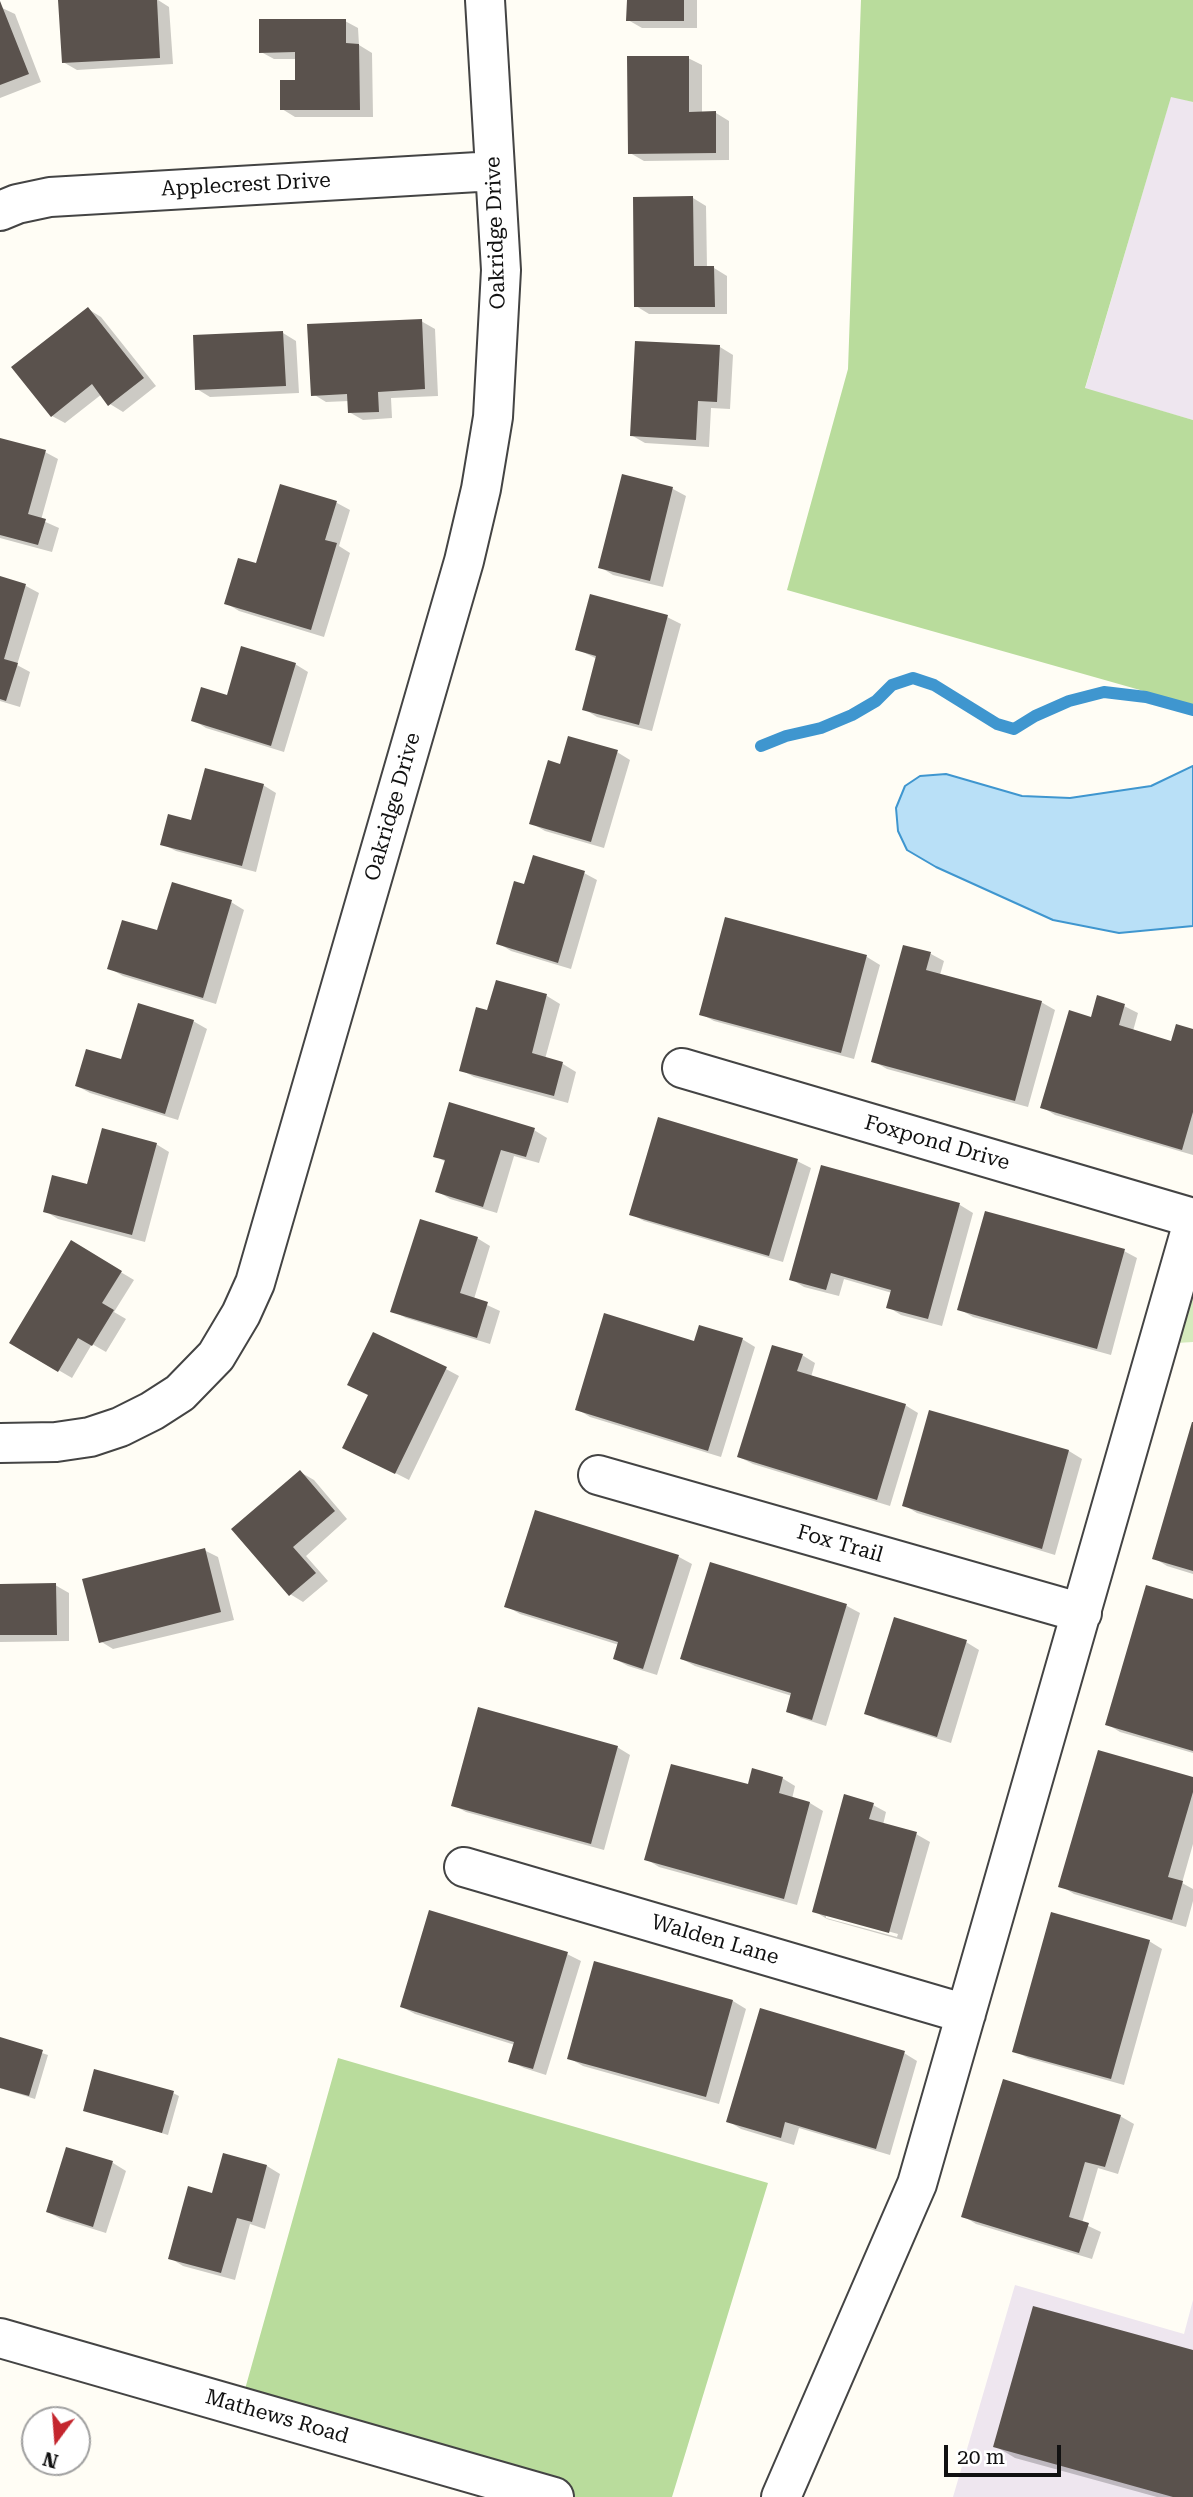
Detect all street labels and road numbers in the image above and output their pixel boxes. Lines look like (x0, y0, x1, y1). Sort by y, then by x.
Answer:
street label: Oakridge Drive (481, 156, 511, 310)
street label: Applecrest Drive (161, 168, 331, 202)
street label: Oakridge Drive (360, 730, 426, 884)
street label: Foxpond Drive (861, 1110, 1013, 1176)
street label: Fox Trail (794, 1520, 886, 1568)
street label: Walden Lane (648, 1910, 782, 1970)
street label: Mathews Road (202, 2385, 352, 2449)

